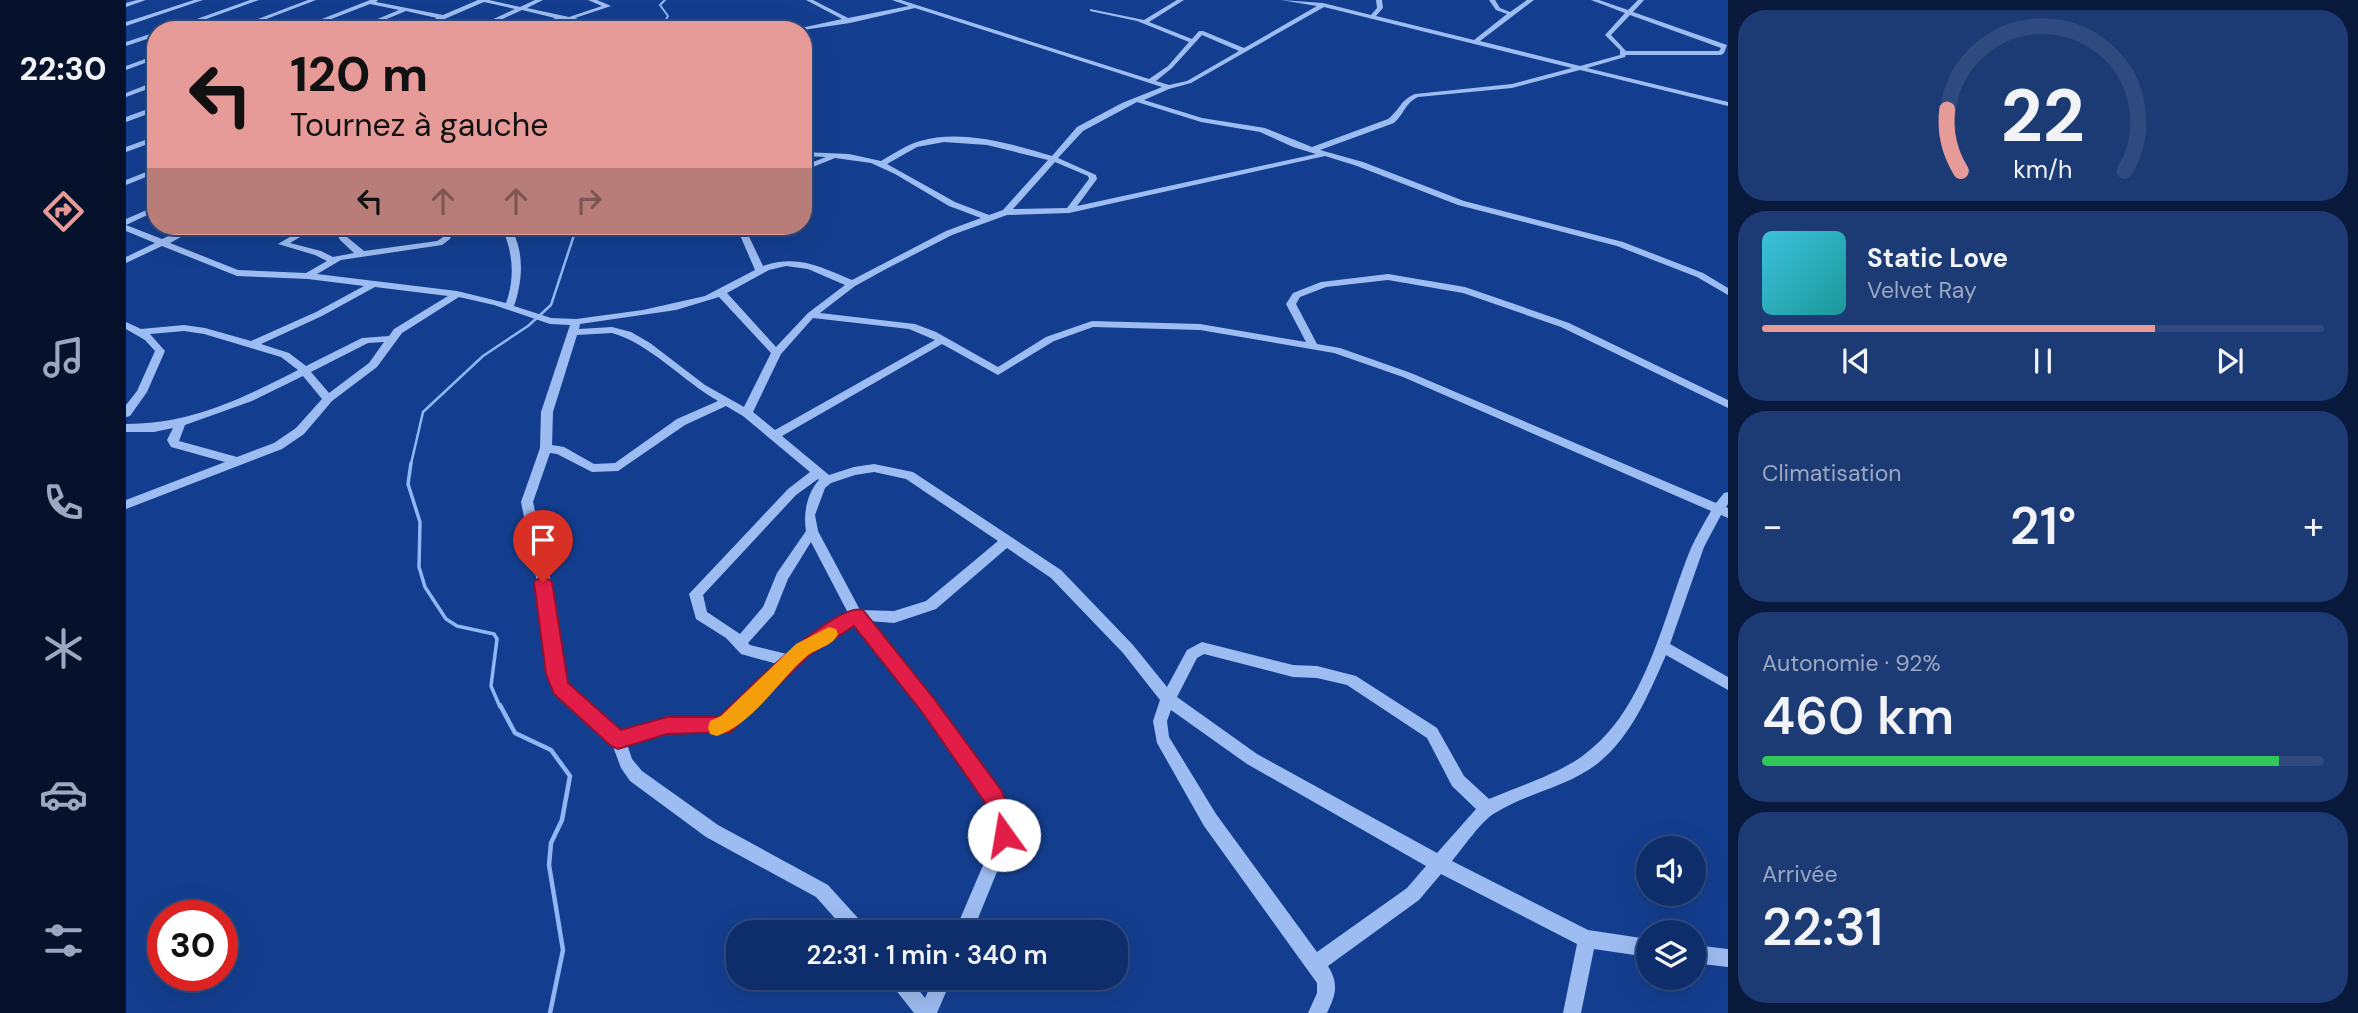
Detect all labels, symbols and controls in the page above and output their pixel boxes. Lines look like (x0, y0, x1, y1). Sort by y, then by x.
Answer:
text: 120 m (290, 42, 428, 106)
text: 22:30 (20, 48, 106, 90)
icon: left (175, 49, 266, 140)
text: 22 (2001, 70, 2085, 165)
text: Tournez à gauche (290, 104, 548, 146)
text: km/h (2013, 153, 2073, 186)
icon: left (351, 182, 389, 220)
icon: ahead (424, 182, 462, 220)
icon: ahead (497, 182, 535, 220)
icon: right (570, 182, 608, 220)
icon: directions (39, 187, 88, 236)
text: Static Love (1867, 241, 2008, 275)
text: Velvet Ray (1867, 275, 1977, 305)
icon: music (39, 333, 88, 382)
icon: previous (1837, 342, 1875, 380)
icon: pause (2024, 342, 2062, 380)
icon: next (2211, 342, 2249, 380)
text: Climatisation (1762, 458, 1901, 488)
icon: phone (39, 478, 88, 527)
text: 21° (2010, 492, 2076, 560)
text: − (1762, 501, 1783, 551)
text: + (2303, 501, 2324, 551)
pin (513, 510, 573, 582)
icon: arrive (524, 521, 562, 559)
icon: climate (39, 624, 88, 673)
text: Autonomie · 92% (1762, 648, 1941, 678)
text: 460 km (1762, 682, 1954, 750)
icon: car (39, 770, 88, 819)
position arrow (967, 798, 1041, 872)
map controls (1636, 836, 1706, 990)
button: sound (1636, 836, 1706, 906)
text: Arrivée (1762, 859, 1838, 889)
text: 22:31 (1762, 893, 1883, 961)
speed limit sign: 30 (147, 900, 238, 991)
icon: filters (39, 916, 88, 965)
button: layers (1636, 920, 1706, 990)
text: 22:31 · 1 min · 340 m (807, 938, 1048, 972)

